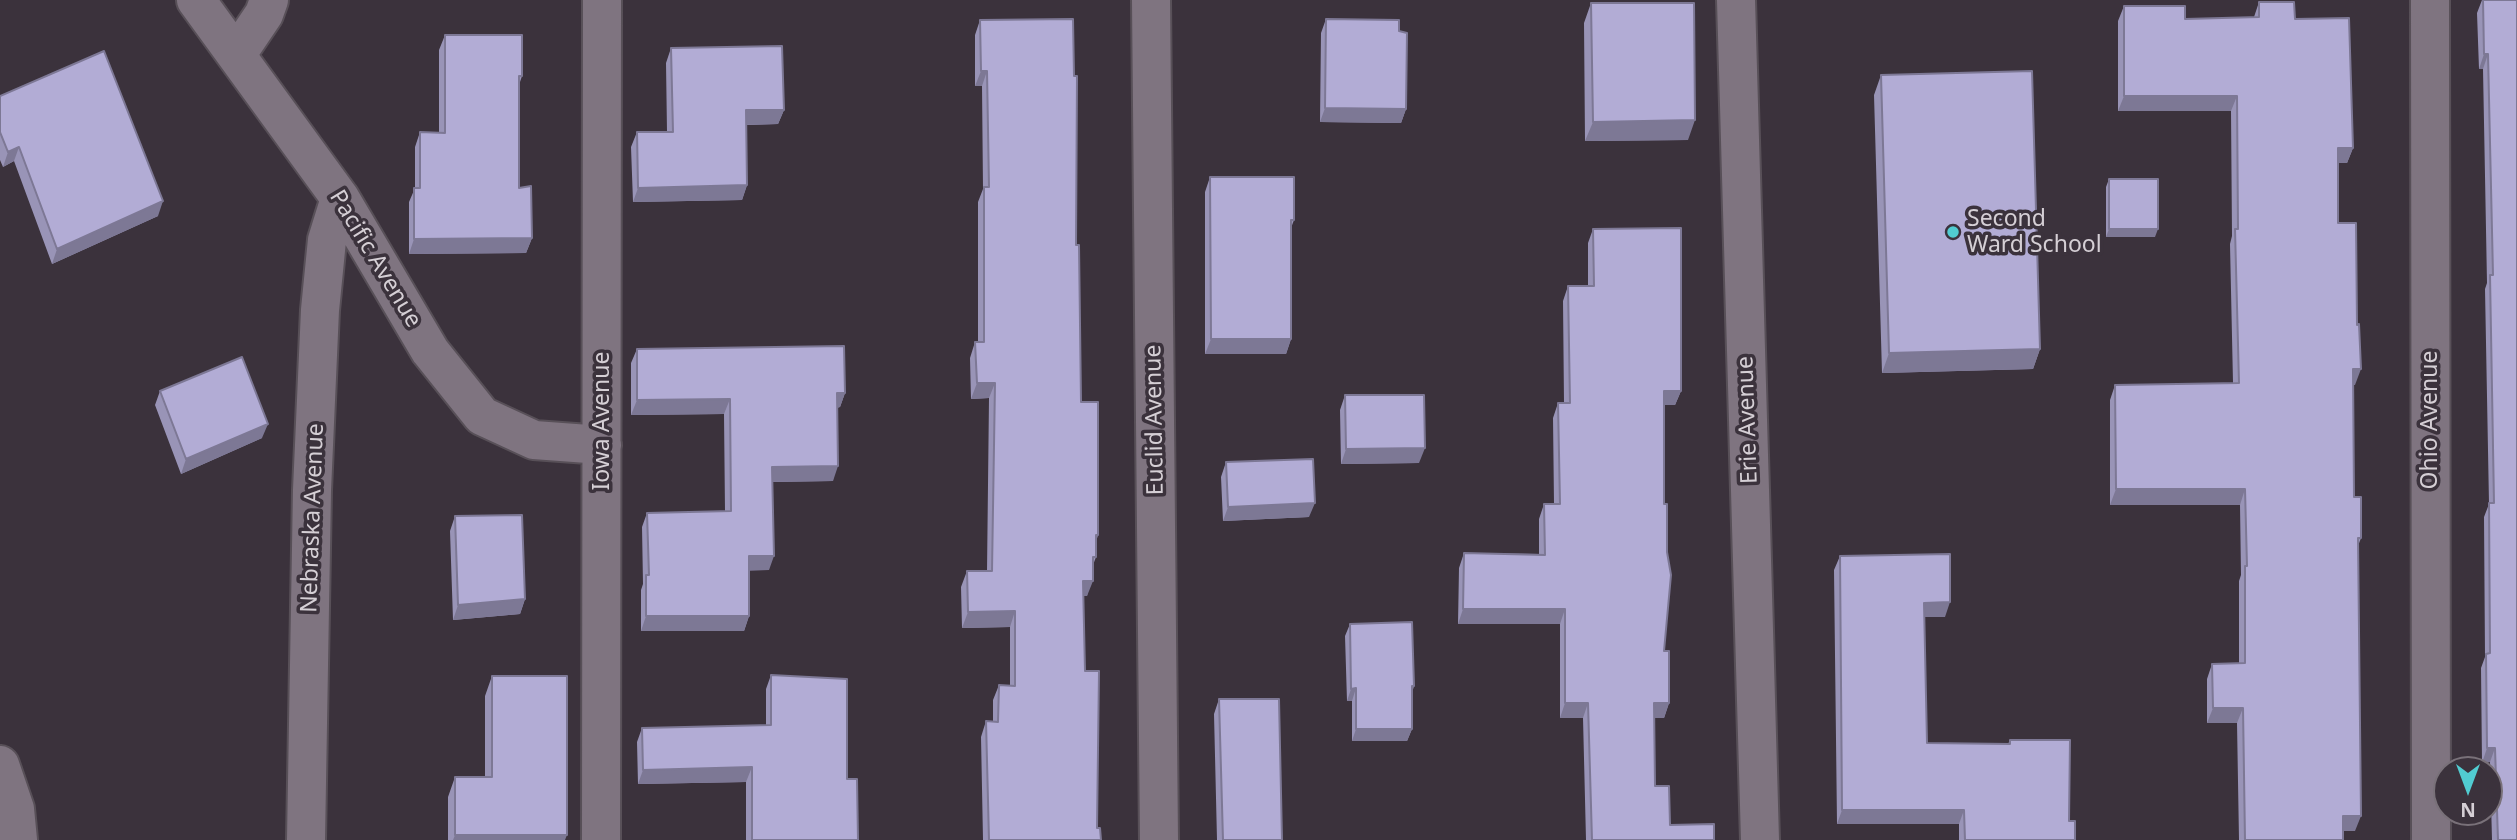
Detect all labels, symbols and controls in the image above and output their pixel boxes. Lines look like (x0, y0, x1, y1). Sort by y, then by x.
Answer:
street label: Pacific Avenue (323, 185, 427, 333)
place label: Second Ward School (1967, 205, 2102, 259)
marker: Second Ward School (1945, 224, 1961, 240)
street label: Euclid Avenue (1140, 344, 1170, 496)
street label: Ohio Avenue (2416, 351, 2444, 489)
street label: Iowa Avenue (588, 352, 616, 490)
street label: Erie Avenue (1732, 356, 1764, 484)
street label: Nebraska Avenue (296, 423, 330, 613)
north arrow (2433, 756, 2503, 826)
text: N (2460, 797, 2476, 823)

